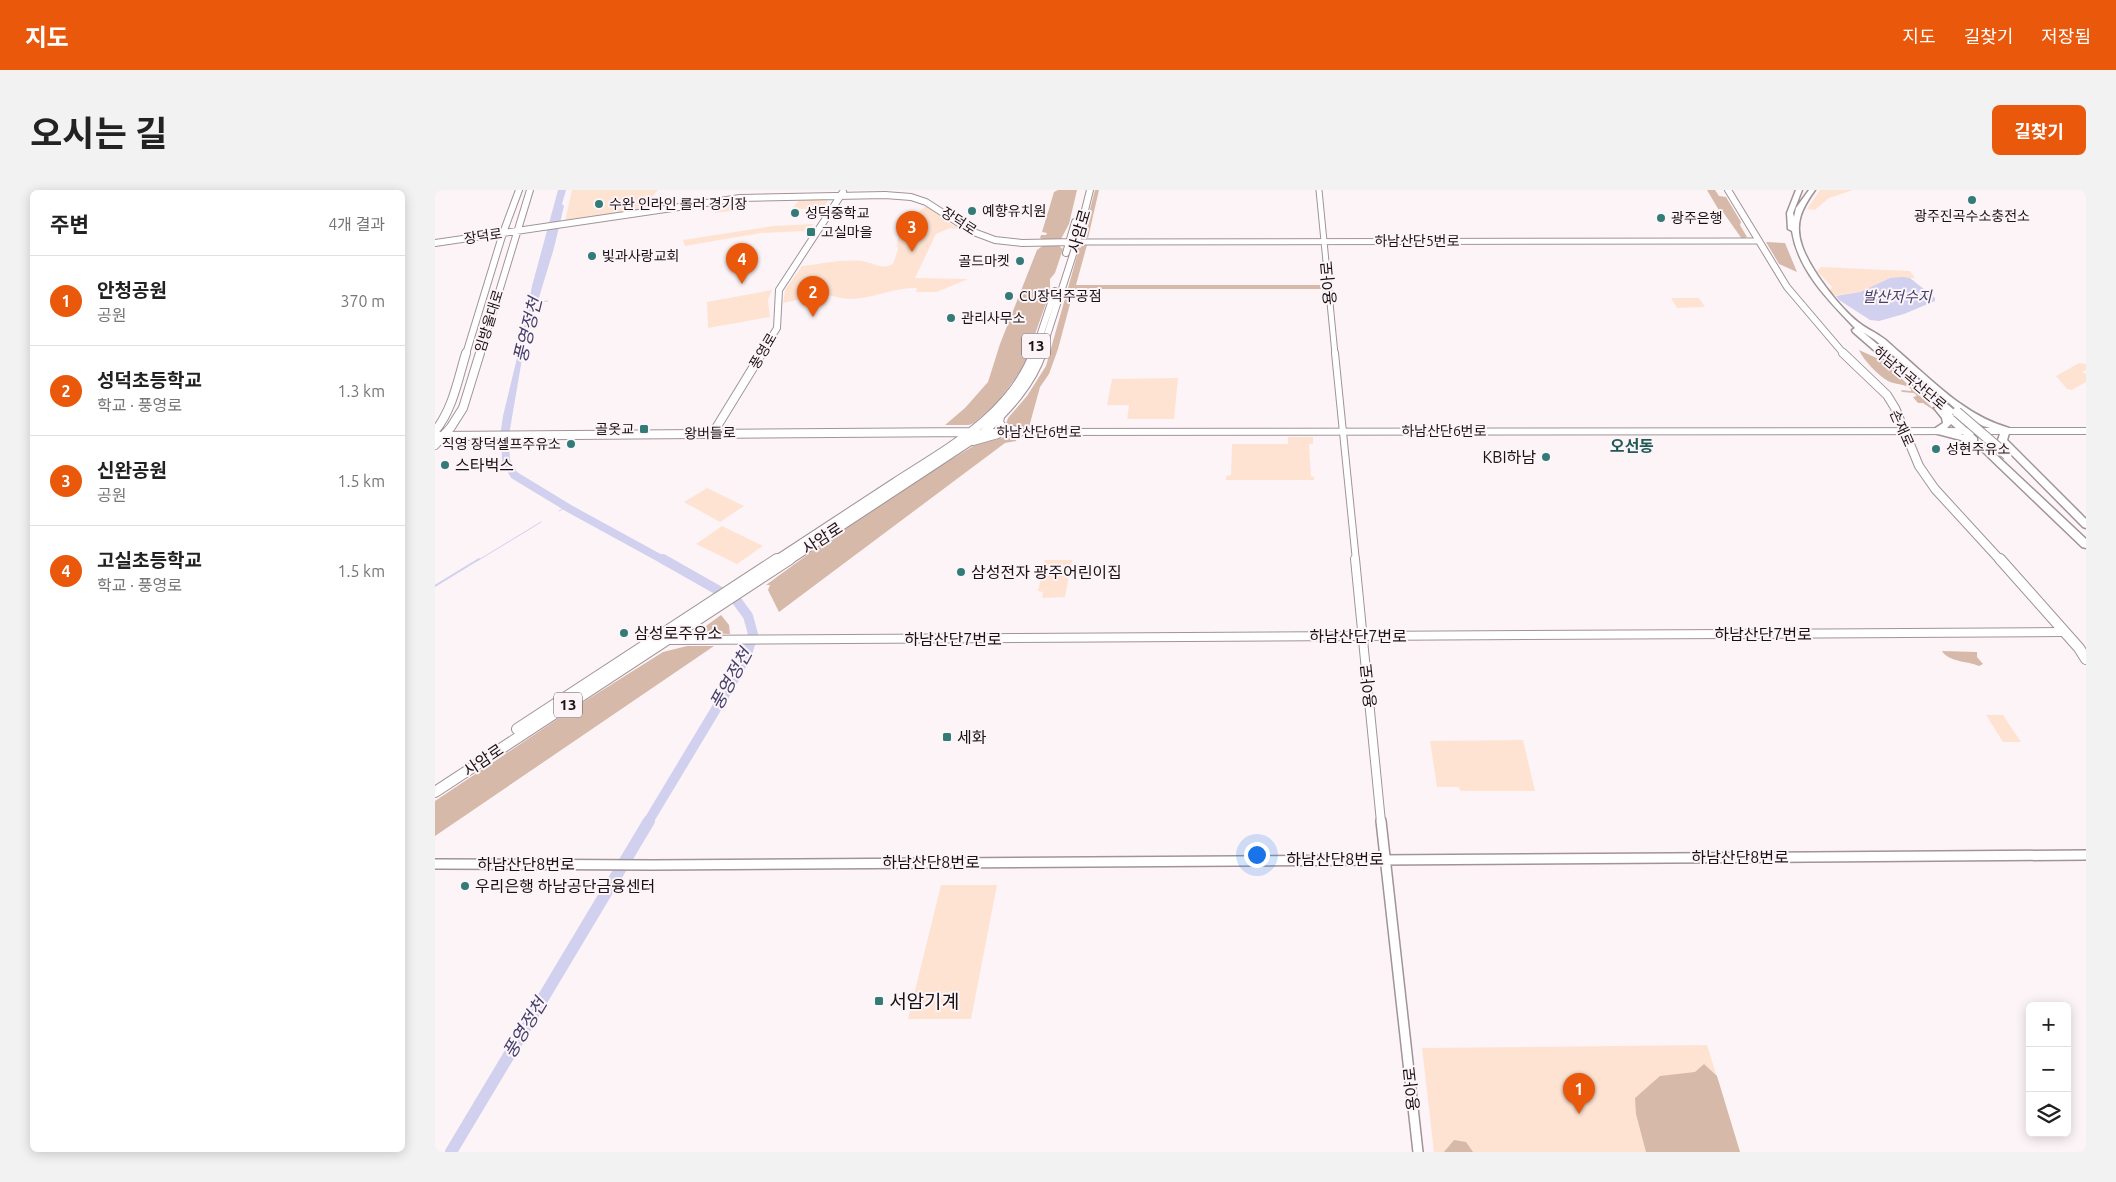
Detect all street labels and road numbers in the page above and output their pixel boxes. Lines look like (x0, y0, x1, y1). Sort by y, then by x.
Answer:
street label: 장덕로 (938, 204, 980, 238)
street label: 사암로 (1064, 207, 1094, 255)
street label: 장덕로 (463, 225, 503, 247)
street label: 하남산단5번로 (1374, 233, 1460, 249)
street label: 용아로 (1317, 260, 1339, 306)
street label: 임방울대로 (472, 288, 506, 354)
street label: 풍영로 (746, 330, 780, 372)
road number: 13 (1022, 334, 1050, 358)
street label: 하남진곡산단로 (1870, 343, 1950, 413)
street label: 손재로 (1887, 407, 1917, 449)
street label: 하남산단6번로 (1401, 423, 1487, 439)
street label: 하남산단6번로 (996, 424, 1082, 440)
street label: 왕버들로 (684, 425, 736, 441)
street label: 사암로 (799, 518, 846, 558)
street label: 하남산단7번로 (1714, 625, 1812, 643)
street label: 하남산단7번로 (1309, 627, 1407, 645)
street label: 하남산단7번로 (904, 630, 1002, 648)
street label: 용아로 (1357, 663, 1379, 709)
road number: 13 (554, 692, 582, 718)
street label: 사암로 (460, 740, 507, 780)
street label: 하남산단8번로 (1691, 848, 1789, 866)
street label: 하남산단8번로 (1286, 850, 1384, 868)
street label: 하남산단8번로 (882, 853, 980, 871)
street label: 하남산단8번로 (477, 855, 575, 873)
street label: 용아로 (1400, 1066, 1422, 1112)

